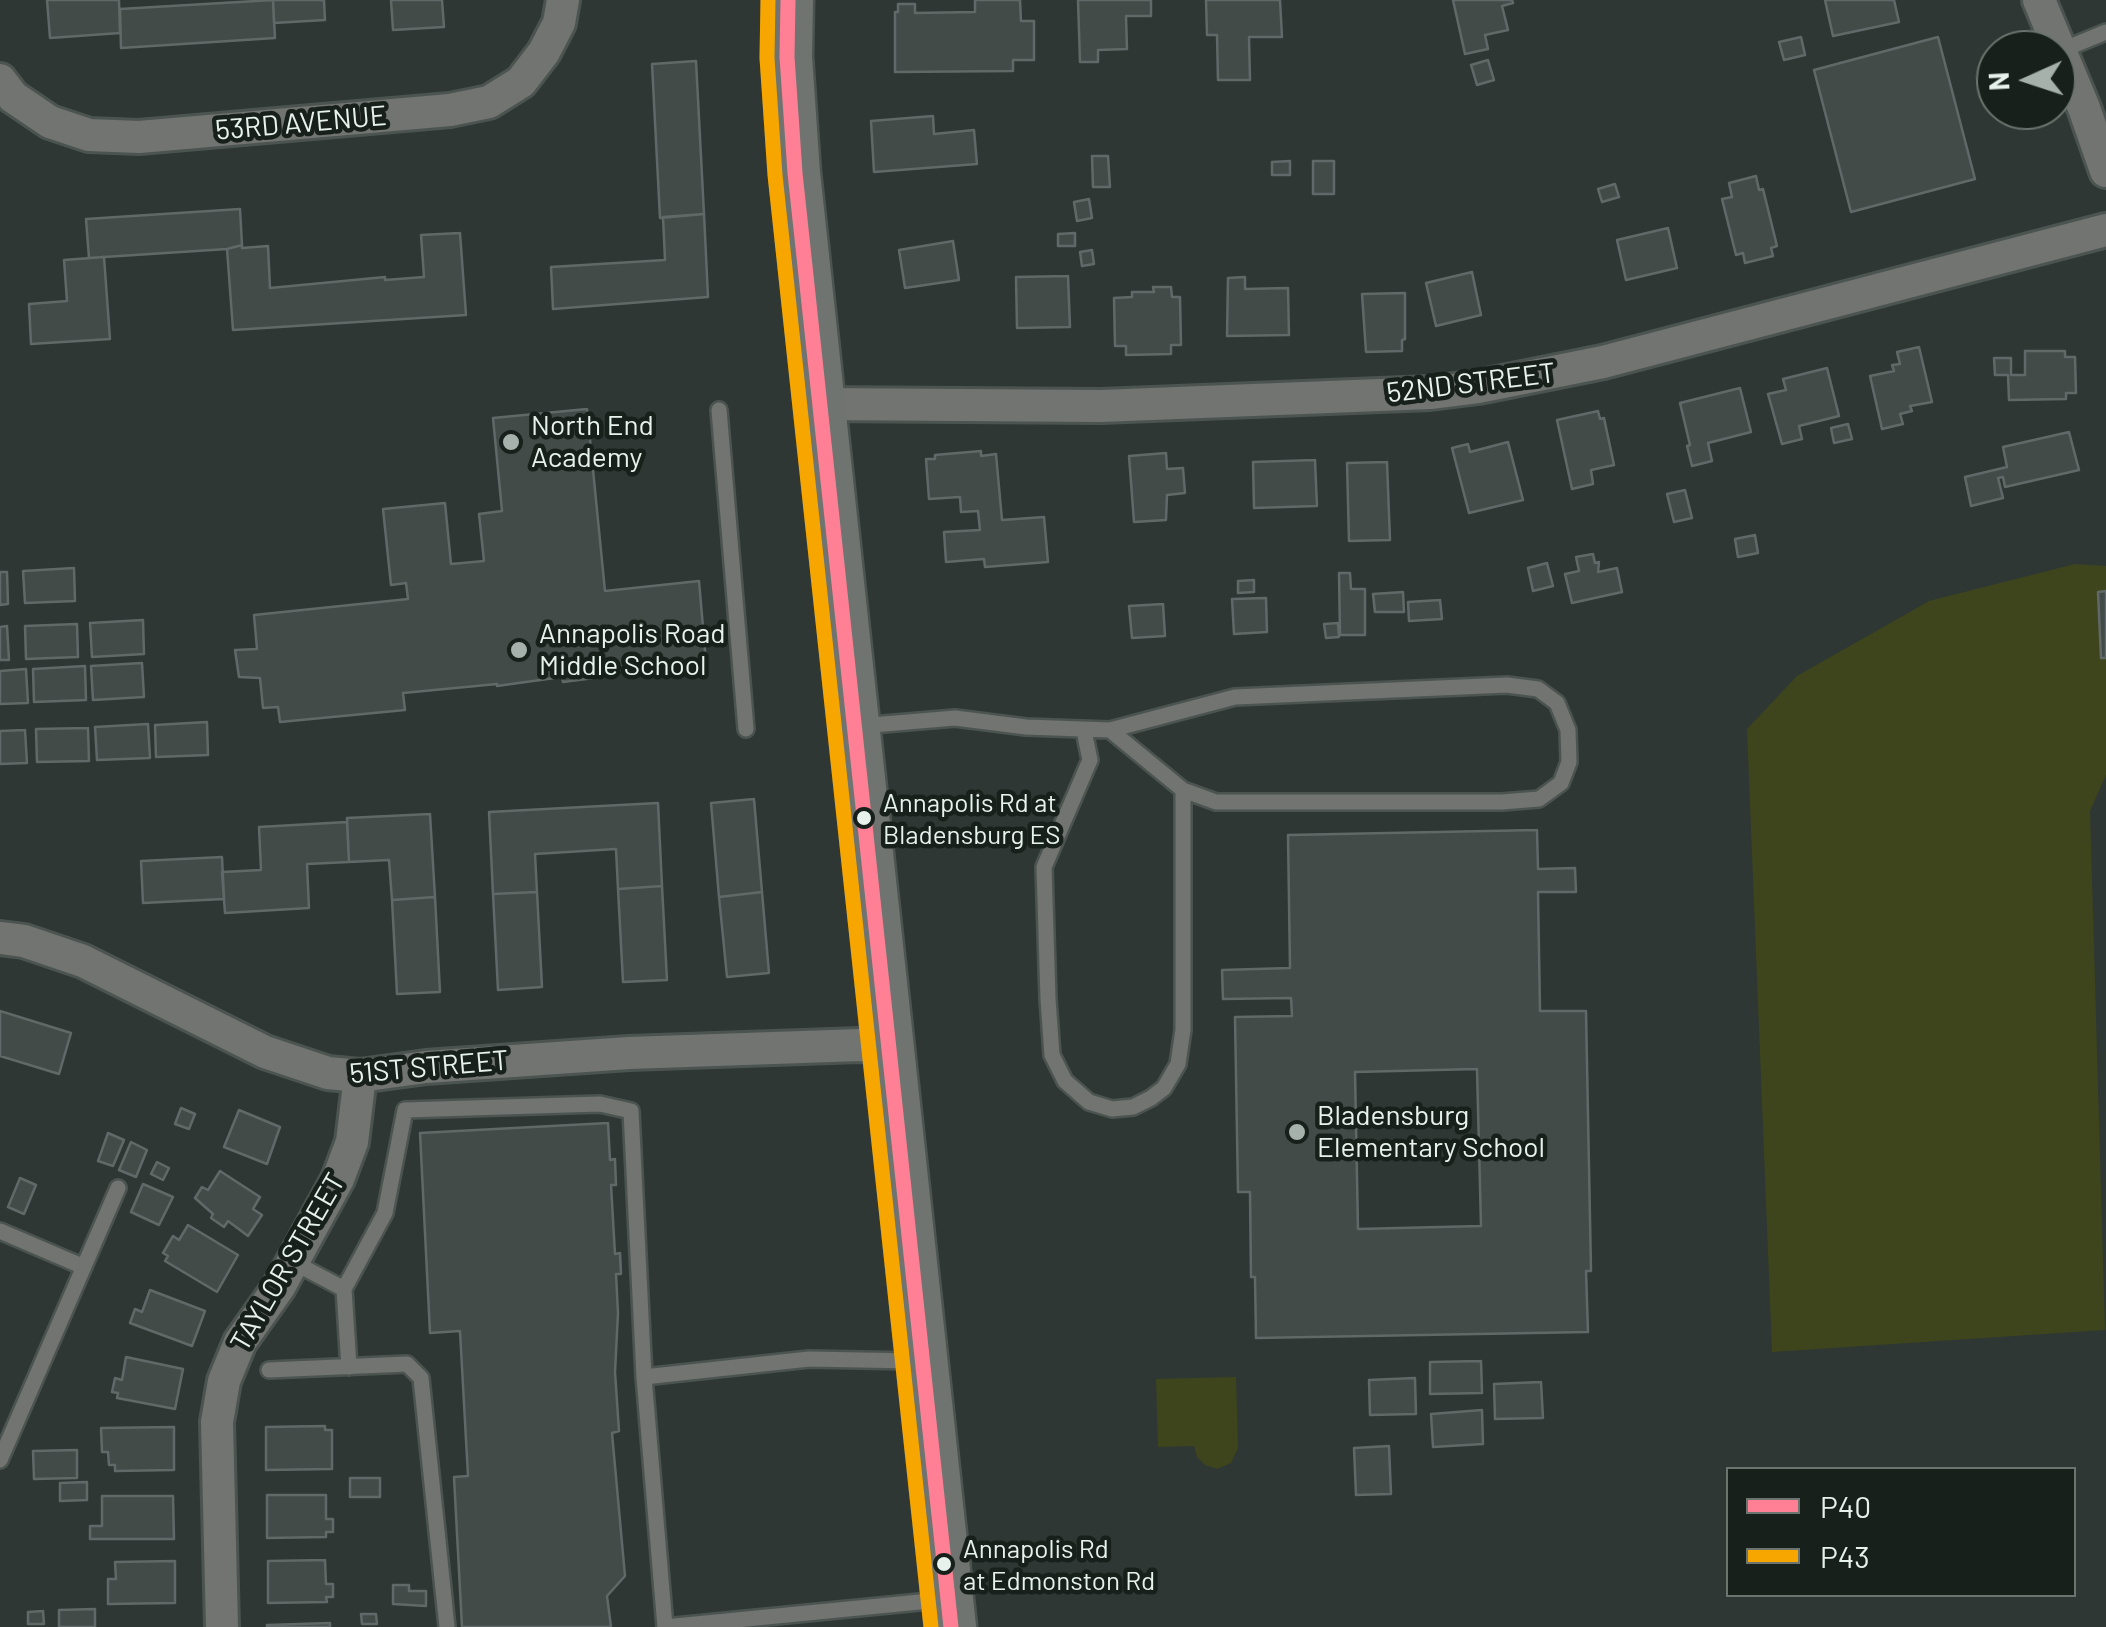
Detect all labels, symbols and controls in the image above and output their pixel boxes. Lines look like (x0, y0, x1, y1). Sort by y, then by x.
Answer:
north arrow (1976, 30, 2076, 130)
text: N (1981, 71, 2016, 92)
street label: 53RD AVENUE (214, 99, 388, 147)
street label: 52ND STREET (1385, 356, 1557, 410)
place label: North End Academy (531, 409, 654, 475)
marker: North End Academy (500, 431, 522, 453)
place label: Annapolis Road Middle School (539, 617, 726, 683)
marker: Annapolis Road Middle School (508, 639, 530, 661)
place label: Annapolis Rd at Bladensburg ES (883, 787, 1060, 848)
marker: Annapolis Rd at Bladensburg ES (854, 808, 874, 828)
street label: 51ST STREET (348, 1043, 510, 1091)
place label: Bladensburg Elementary School (1317, 1099, 1545, 1165)
marker: Bladensburg Elementary School (1286, 1121, 1308, 1143)
street label: TAYLOR STREET (223, 1167, 353, 1357)
legend (1726, 1467, 2076, 1597)
text: P40 (1820, 1488, 1871, 1524)
place label: Annapolis Rd at Edmonston Rd (963, 1533, 1155, 1595)
text: P43 (1820, 1538, 1870, 1574)
marker: Annapolis Rd at Edmonston Rd (934, 1554, 954, 1574)

